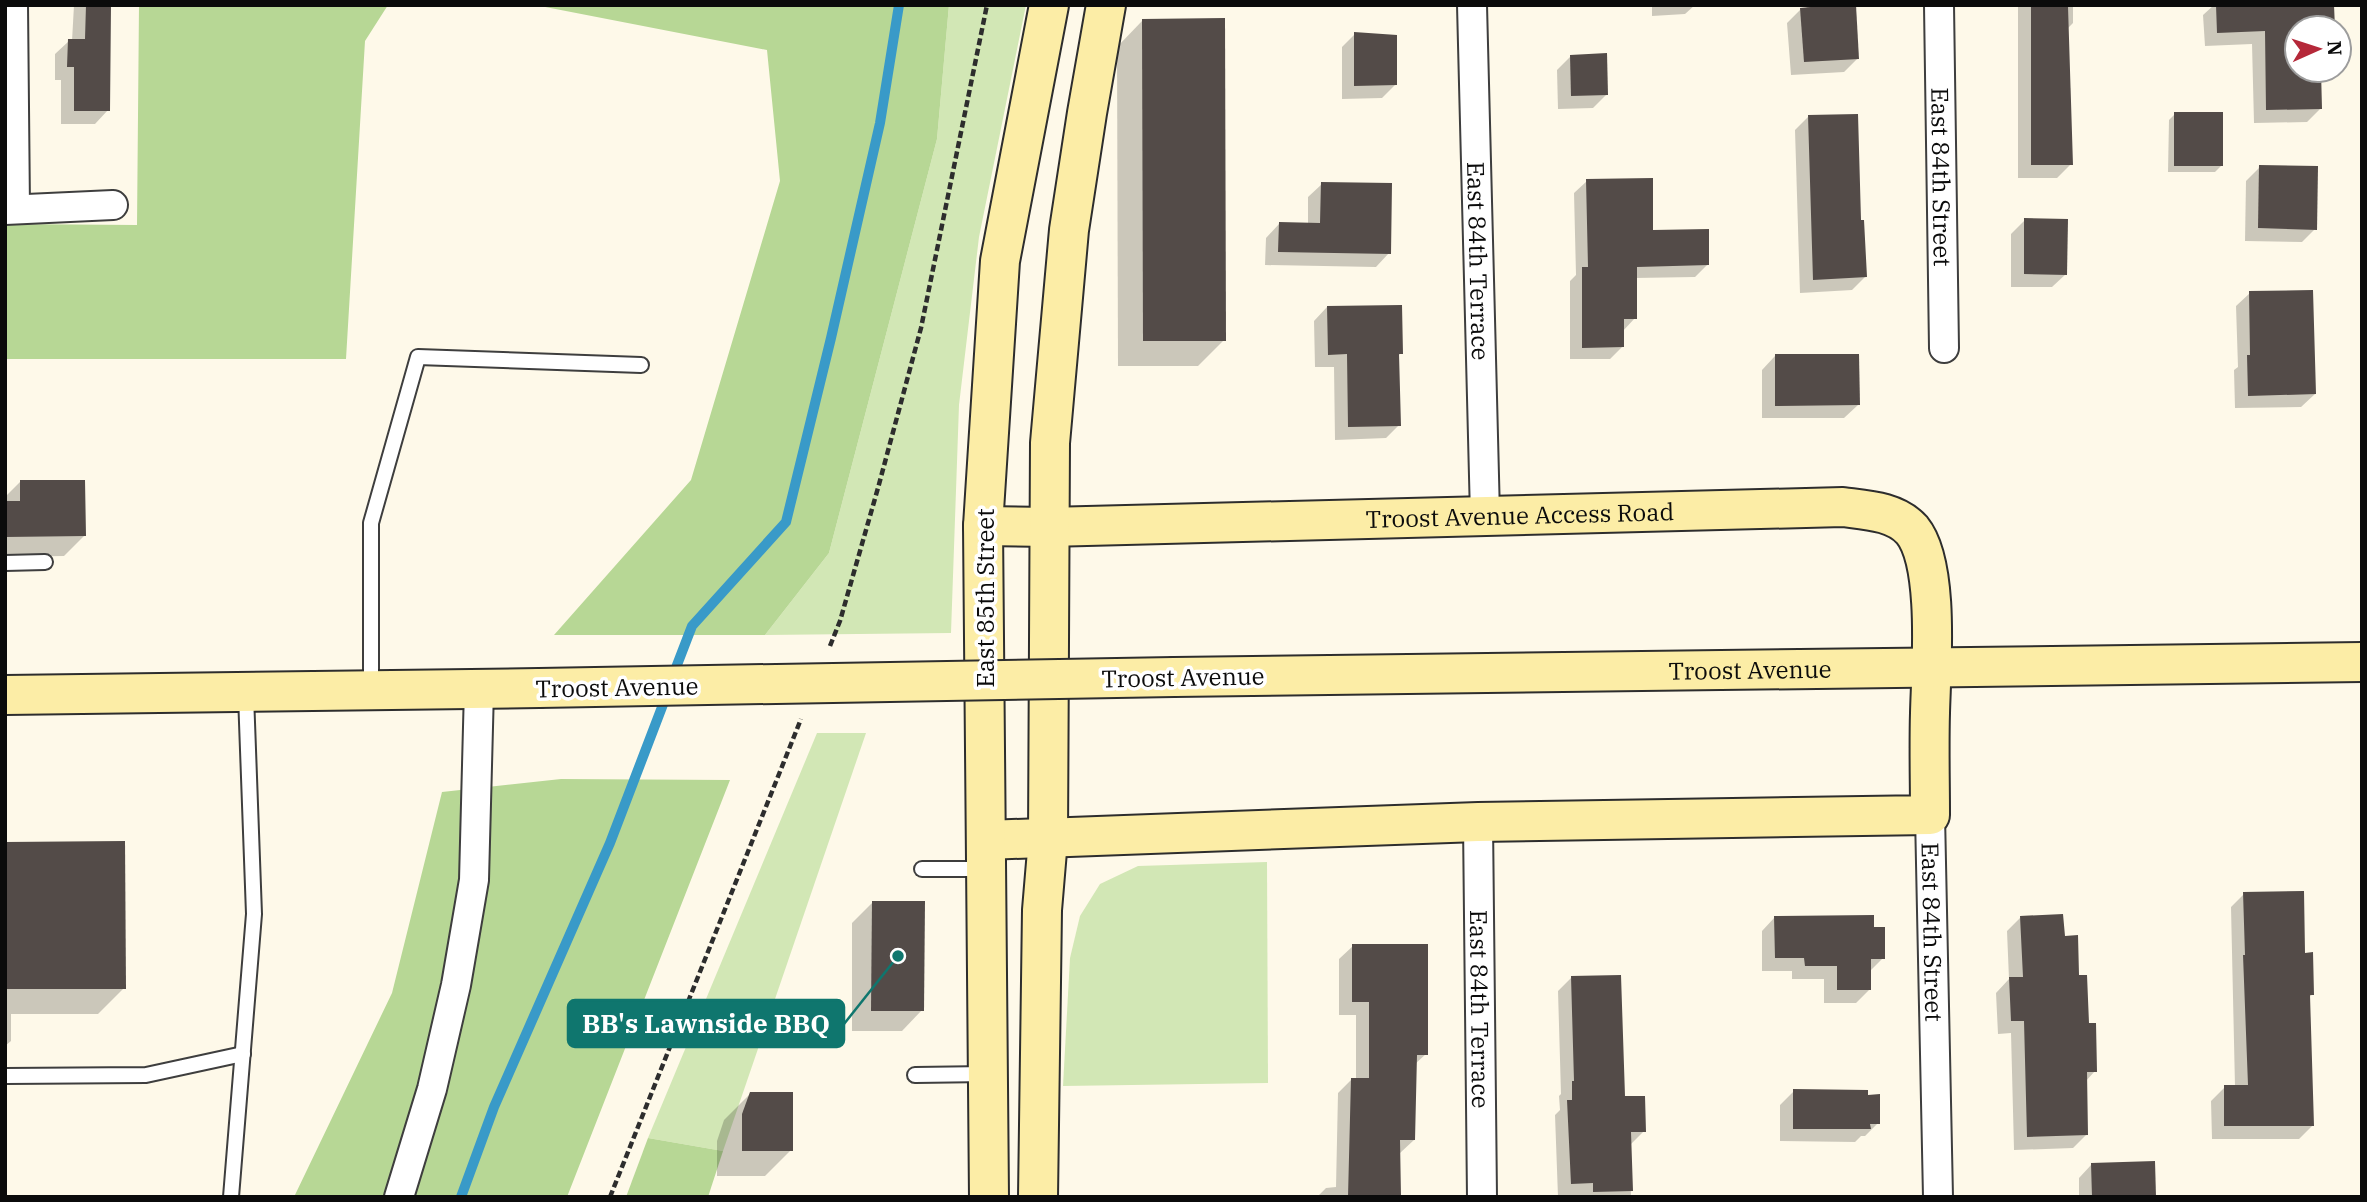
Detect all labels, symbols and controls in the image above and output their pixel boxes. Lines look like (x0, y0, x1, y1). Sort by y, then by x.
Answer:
north arrow (2283, 14, 2353, 84)
text: N (2323, 40, 2347, 56)
street label: East 84th Street (1924, 87, 1959, 267)
street label: East 84th Terrace (1460, 161, 1497, 361)
street label: Troost Avenue Access Road (1365, 495, 1674, 535)
street label: East 85th Street (969, 508, 1001, 688)
street label: Troost Avenue (1668, 653, 1832, 687)
street label: Troost Avenue (1101, 660, 1265, 694)
street label: Troost Avenue (535, 670, 699, 704)
street label: East 84th Street (1915, 842, 1950, 1022)
street label: East 84th Terrace (1463, 909, 1497, 1109)
callout: BB's Lawnside BBQ (568, 1000, 844, 1047)
text: BB's Lawnside BBQ (582, 1006, 830, 1040)

